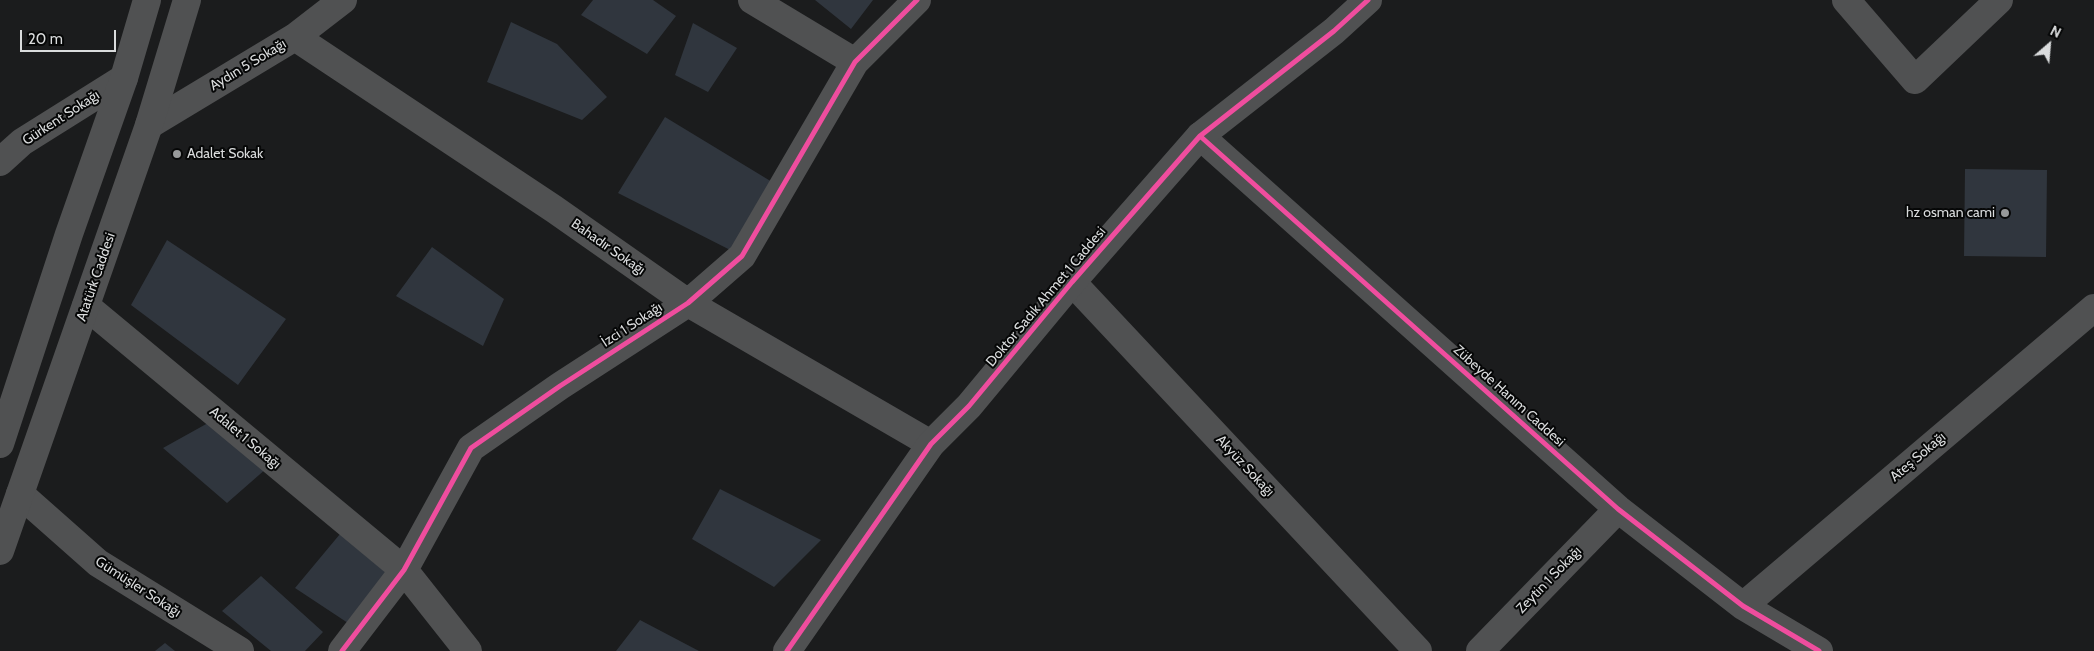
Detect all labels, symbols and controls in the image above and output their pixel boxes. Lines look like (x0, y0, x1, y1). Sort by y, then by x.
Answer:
scale bar (22, 20, 119, 52)
north arrow (2024, 20, 2074, 70)
text: N (2047, 21, 2064, 42)
text: 20 m (28, 30, 63, 48)
street label: Aydın 5 Sokağı (207, 36, 289, 94)
street label: Gürkent Sokağı (19, 87, 103, 149)
place label: Adalet Sokak (187, 146, 263, 162)
marker: Adalet Sokak (171, 148, 183, 160)
place label: hz osman cami (1906, 205, 1995, 221)
marker: hz osman cami (1999, 207, 2011, 219)
street label: Bahadır Sokağı (568, 215, 648, 279)
street label: Doktor Sadık Ahmet 1 Caddesi (983, 224, 1109, 370)
street label: Atatürk Caddesi (73, 231, 119, 323)
street label: İzci 1 Sokağı (599, 299, 665, 351)
street label: Zübeyde Hanım Caddesi (1450, 342, 1568, 450)
street label: Adalet 1 Sokağı (206, 403, 284, 473)
street label: Ateş Sokağı (1887, 429, 1949, 485)
street label: Akyüz Sokağı (1212, 432, 1278, 500)
street label: Zeytin 1 Sokağı (1513, 543, 1585, 617)
street label: Gümüşler Sokağı (92, 553, 184, 621)

